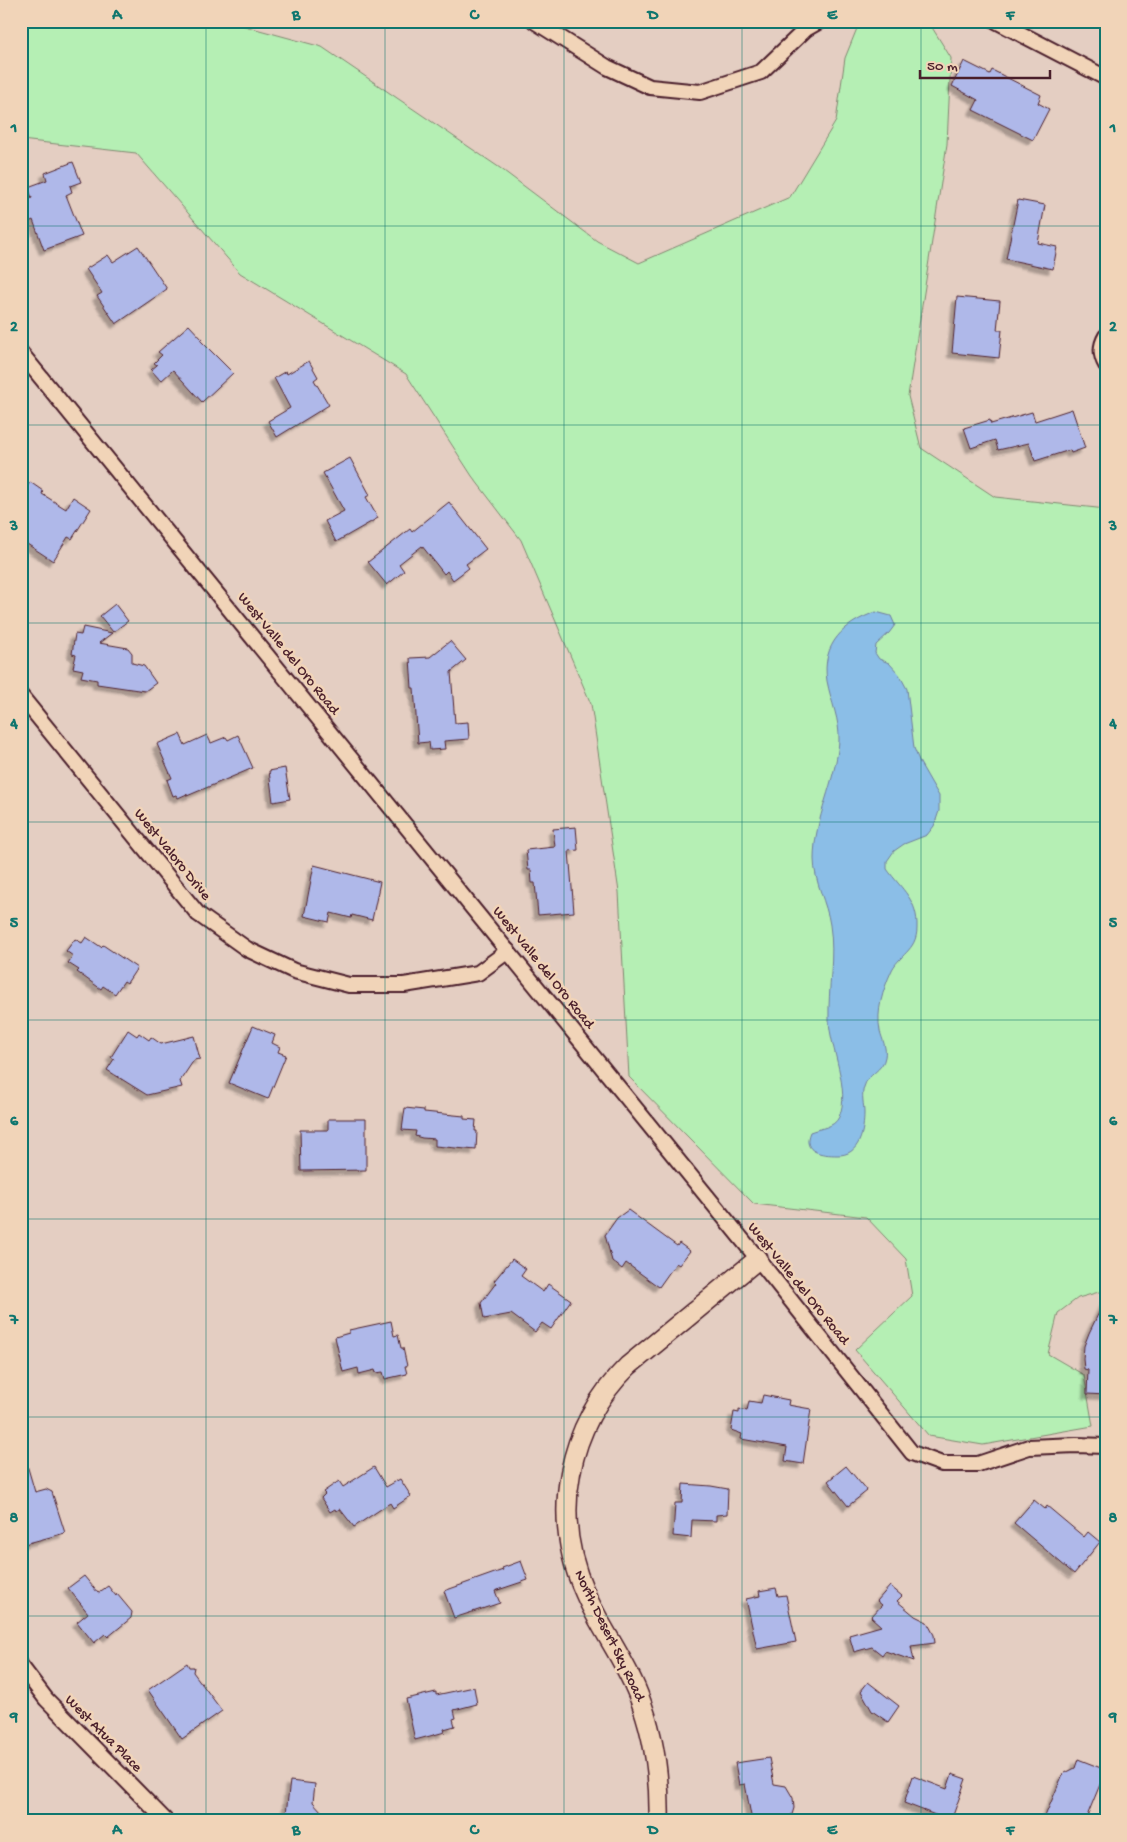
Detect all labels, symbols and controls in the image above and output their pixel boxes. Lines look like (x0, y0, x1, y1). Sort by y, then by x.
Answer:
text: A (111, 7, 123, 26)
text: B (291, 7, 301, 26)
text: C (469, 7, 480, 26)
text: D (646, 7, 659, 26)
text: E (827, 7, 838, 26)
text: F (1005, 7, 1016, 26)
scale bar (920, 48, 1050, 80)
text: 50 m (927, 58, 958, 76)
text: 1 (10, 120, 17, 139)
text: 1 (1109, 120, 1116, 139)
text: 2 (10, 319, 18, 338)
text: 2 (1109, 319, 1117, 338)
text: 3 (9, 518, 18, 537)
text: 3 (1108, 518, 1117, 537)
street label: West Valle del Oro Road (233, 589, 344, 720)
text: 4 (9, 716, 18, 735)
text: 4 (1108, 716, 1117, 735)
street label: West Valoro Drive (130, 806, 215, 905)
street label: West Valle del Oro Road (488, 903, 599, 1034)
text: 5 (10, 915, 19, 934)
text: 5 (1109, 915, 1118, 934)
text: 6 (10, 1113, 19, 1132)
text: 6 (1109, 1113, 1118, 1132)
street label: West Valle del Oro Road (743, 1219, 854, 1350)
text: 7 (9, 1312, 19, 1331)
text: 7 (1108, 1312, 1118, 1331)
text: 8 (10, 1510, 19, 1529)
text: 8 (1109, 1510, 1118, 1529)
street label: North Desert Sky Road (569, 1567, 649, 1706)
street label: West Atua Place (60, 1691, 146, 1777)
text: 9 (9, 1709, 18, 1728)
text: 9 (1108, 1709, 1117, 1728)
text: A (111, 1822, 123, 1841)
text: B (291, 1822, 301, 1841)
text: C (469, 1822, 480, 1841)
text: D (646, 1822, 659, 1841)
text: E (827, 1822, 838, 1841)
text: F (1005, 1822, 1016, 1841)

